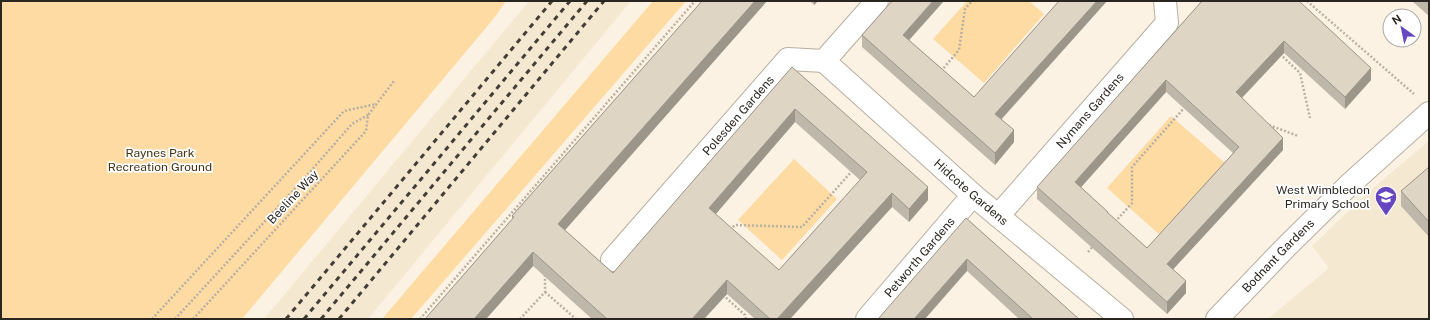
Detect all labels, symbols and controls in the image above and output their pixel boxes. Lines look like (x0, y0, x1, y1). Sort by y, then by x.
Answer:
north arrow (1382, 8, 1422, 48)
text: N (1390, 12, 1403, 27)
street label: Nymans Gardens (1054, 70, 1127, 151)
street label: Polesden Gardens (700, 73, 777, 158)
park label: Raynes Park Recreation Ground (108, 146, 212, 174)
street label: Hidcote Gardens (931, 156, 1011, 228)
street label: Beeline Way (265, 167, 322, 227)
place label: West Wimbledon Primary School (1276, 183, 1370, 211)
school or university icon: West Wimbledon Primary School (1373, 184, 1399, 217)
street label: Petworth Gardens (882, 215, 958, 300)
street label: Bodnant Gardens (1239, 216, 1317, 295)

